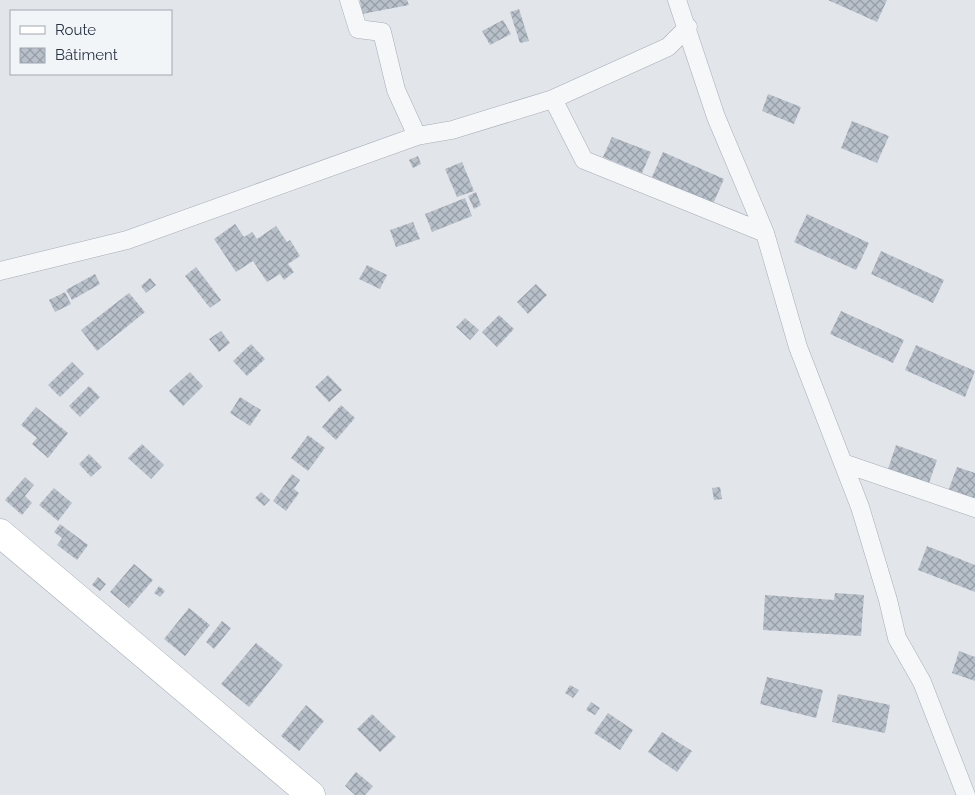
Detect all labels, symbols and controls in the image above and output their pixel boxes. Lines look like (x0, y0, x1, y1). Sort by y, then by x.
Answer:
legend (10, 10, 172, 75)
text: Route (55, 21, 96, 39)
text: Bâtiment (55, 46, 118, 64)

